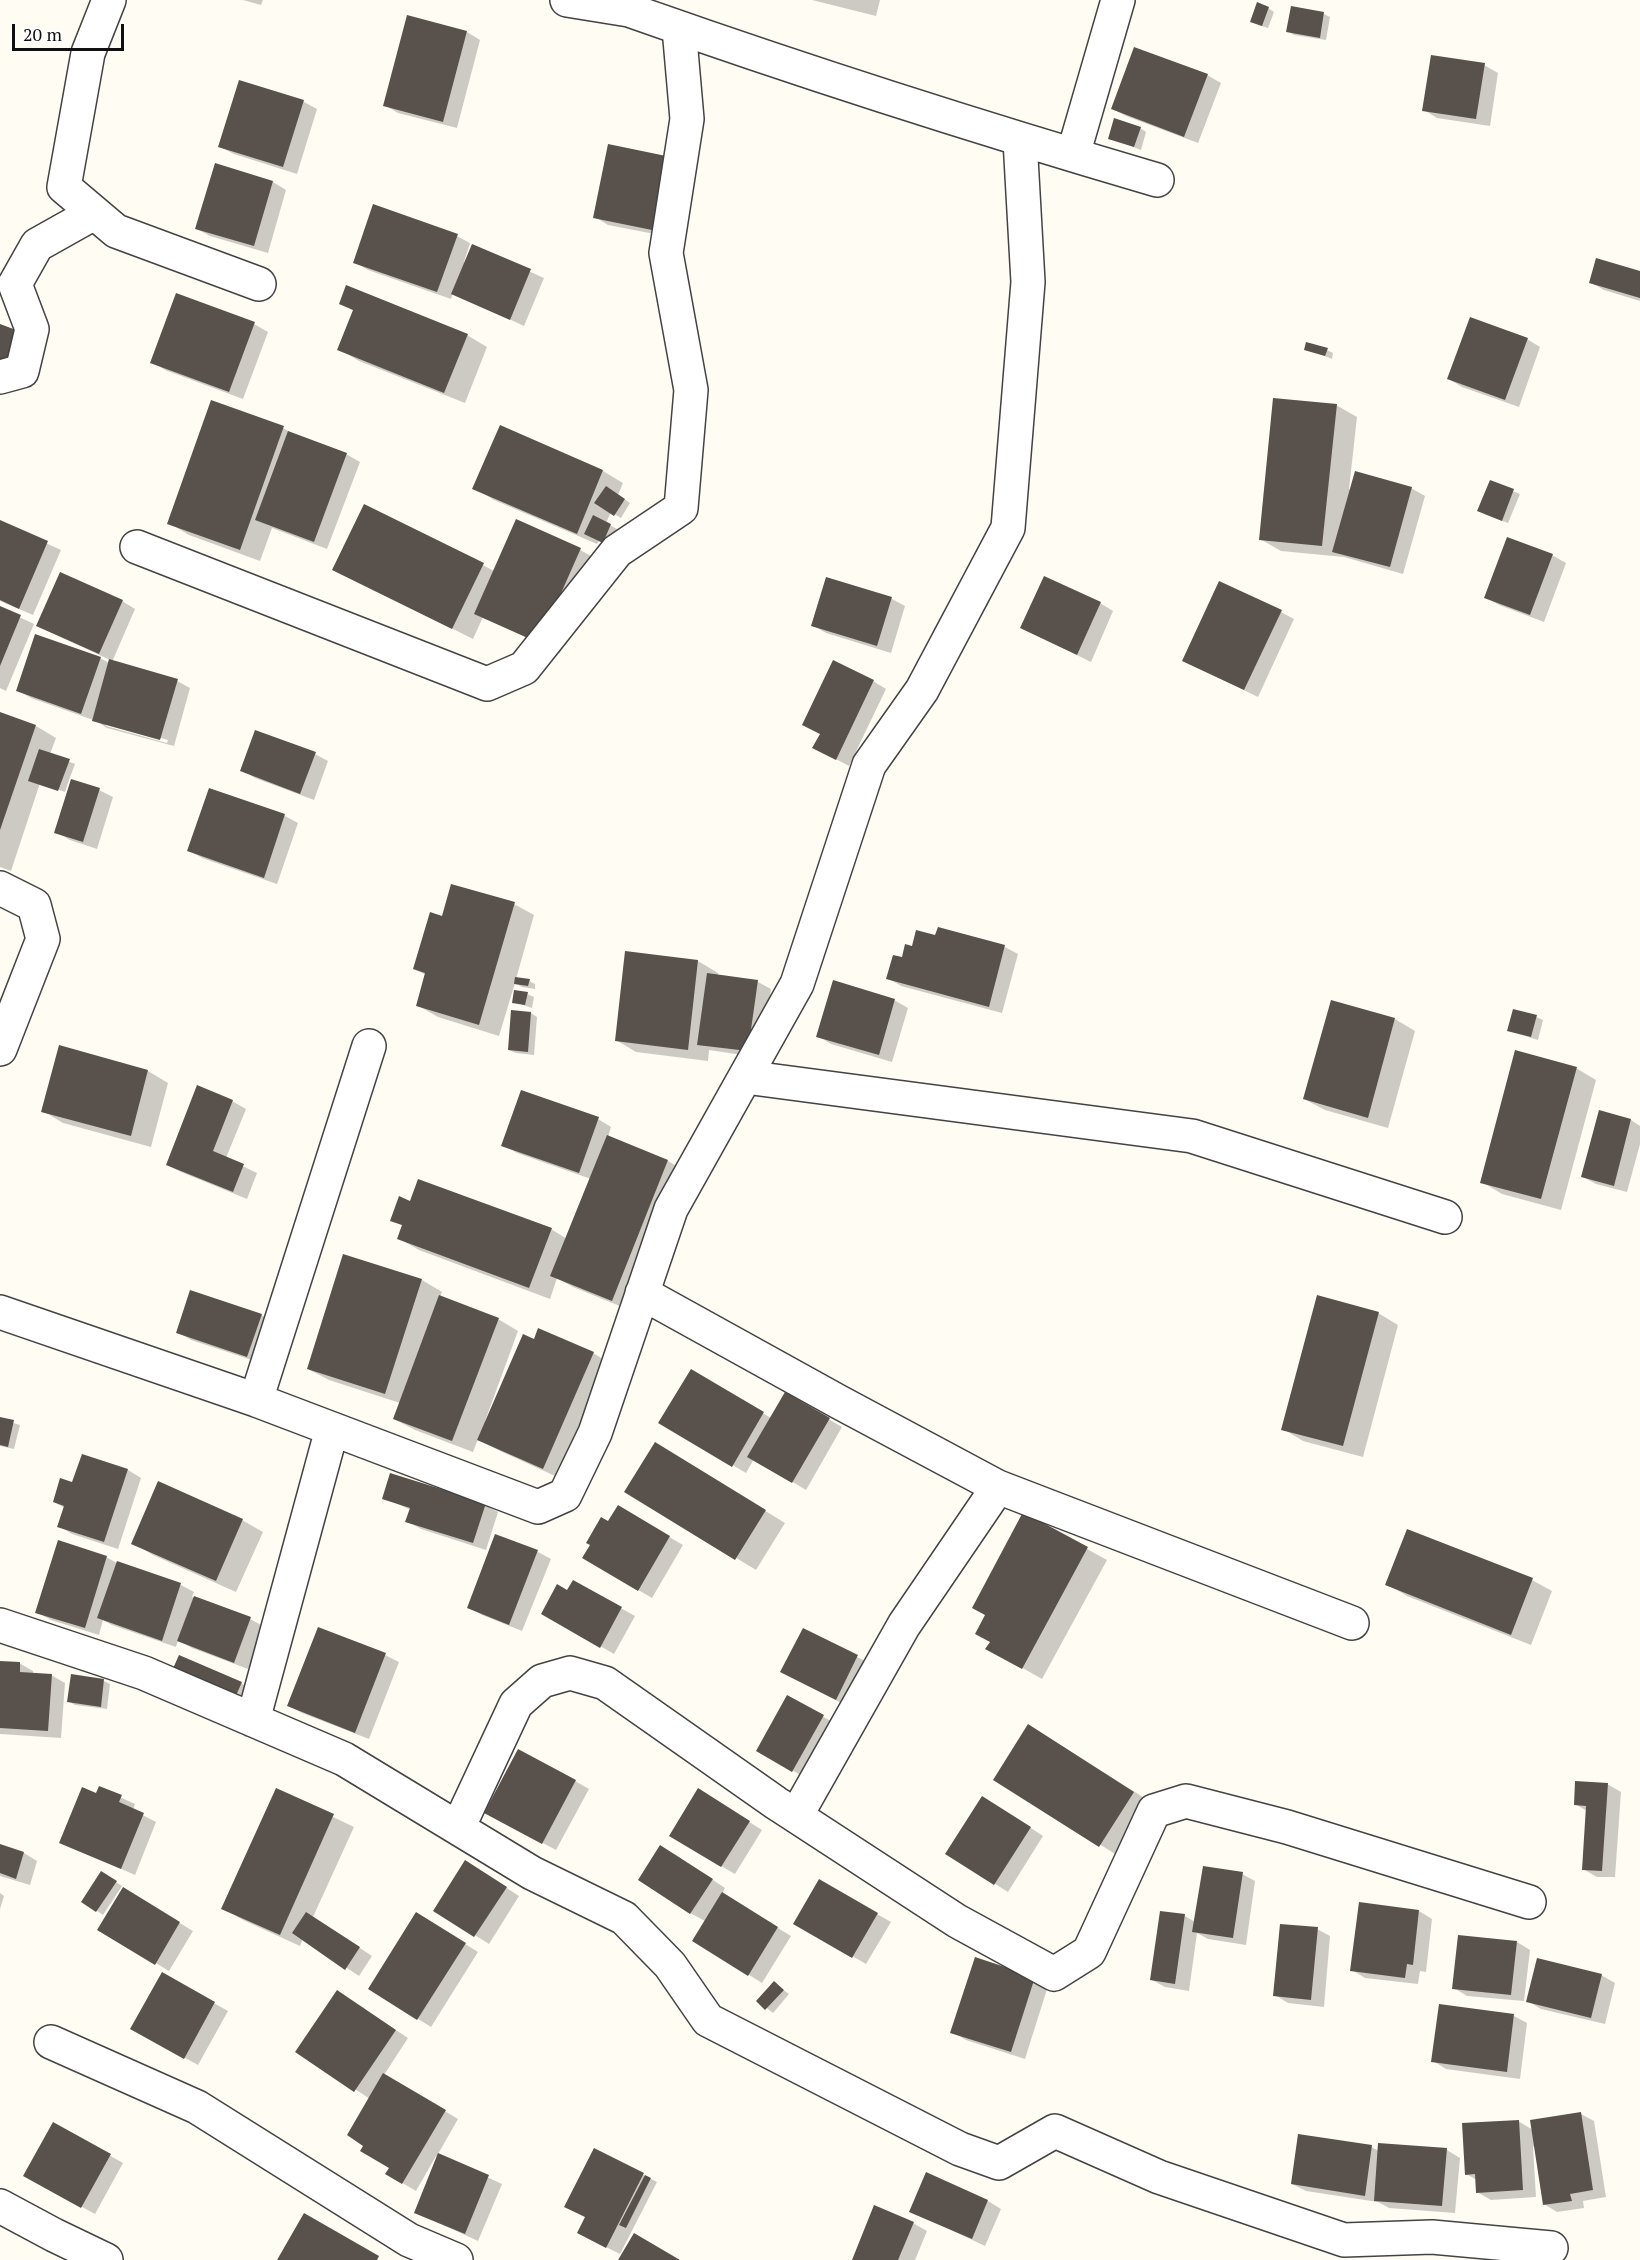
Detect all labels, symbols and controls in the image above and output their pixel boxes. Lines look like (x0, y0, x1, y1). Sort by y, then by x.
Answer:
scale bar (15, 12, 128, 50)
text: 20 m (23, 22, 62, 46)

